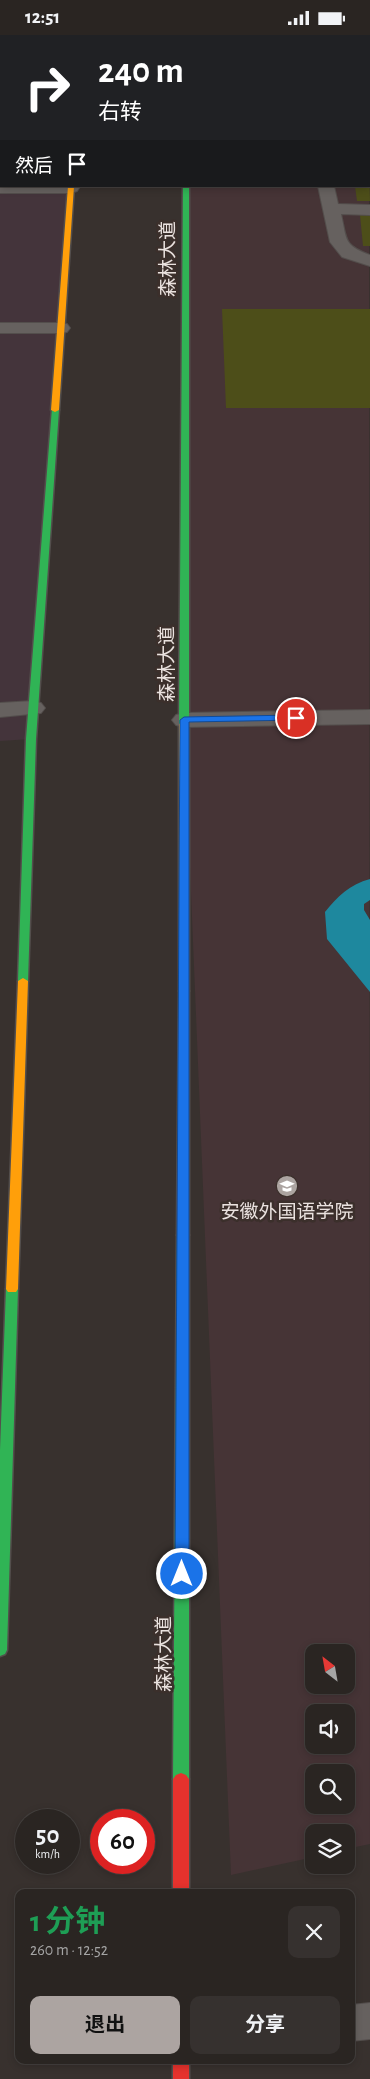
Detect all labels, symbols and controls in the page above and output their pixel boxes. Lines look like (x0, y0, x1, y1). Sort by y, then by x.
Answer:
text: 12:51 (25, 8, 60, 27)
text: 240 m (98, 54, 184, 89)
icon: right (15, 55, 80, 120)
text: 右转 (98, 101, 142, 123)
icon: arrive (63, 150, 91, 178)
text: 然后 (15, 157, 53, 176)
street label: 森林大道 (157, 221, 178, 297)
street label: 森林大道 (156, 626, 177, 702)
pin (275, 697, 317, 739)
icon: arrive (282, 704, 310, 732)
school or university icon: 安徽外国语学院 (275, 1174, 299, 1198)
place label: 安徽外国语学院 (220, 1201, 354, 1222)
position arrow (155, 1547, 207, 1599)
street label: 森林大道 (153, 1616, 174, 1692)
north arrow (305, 1644, 355, 1694)
map controls (305, 1644, 355, 1874)
button: sound (305, 1704, 355, 1754)
button: search (305, 1764, 355, 1814)
speed limit sign: 60 (90, 1809, 155, 1874)
text: 50 (36, 1823, 59, 1848)
button: layers (305, 1824, 355, 1874)
text: km/h (35, 1848, 60, 1860)
button: close (288, 1906, 340, 1958)
text: 1 分钟 (30, 1907, 105, 1937)
text: 260 m · 12:52 (30, 1942, 108, 1958)
button: 退出 (30, 1996, 180, 2054)
button: 分享 (190, 1996, 340, 2054)

